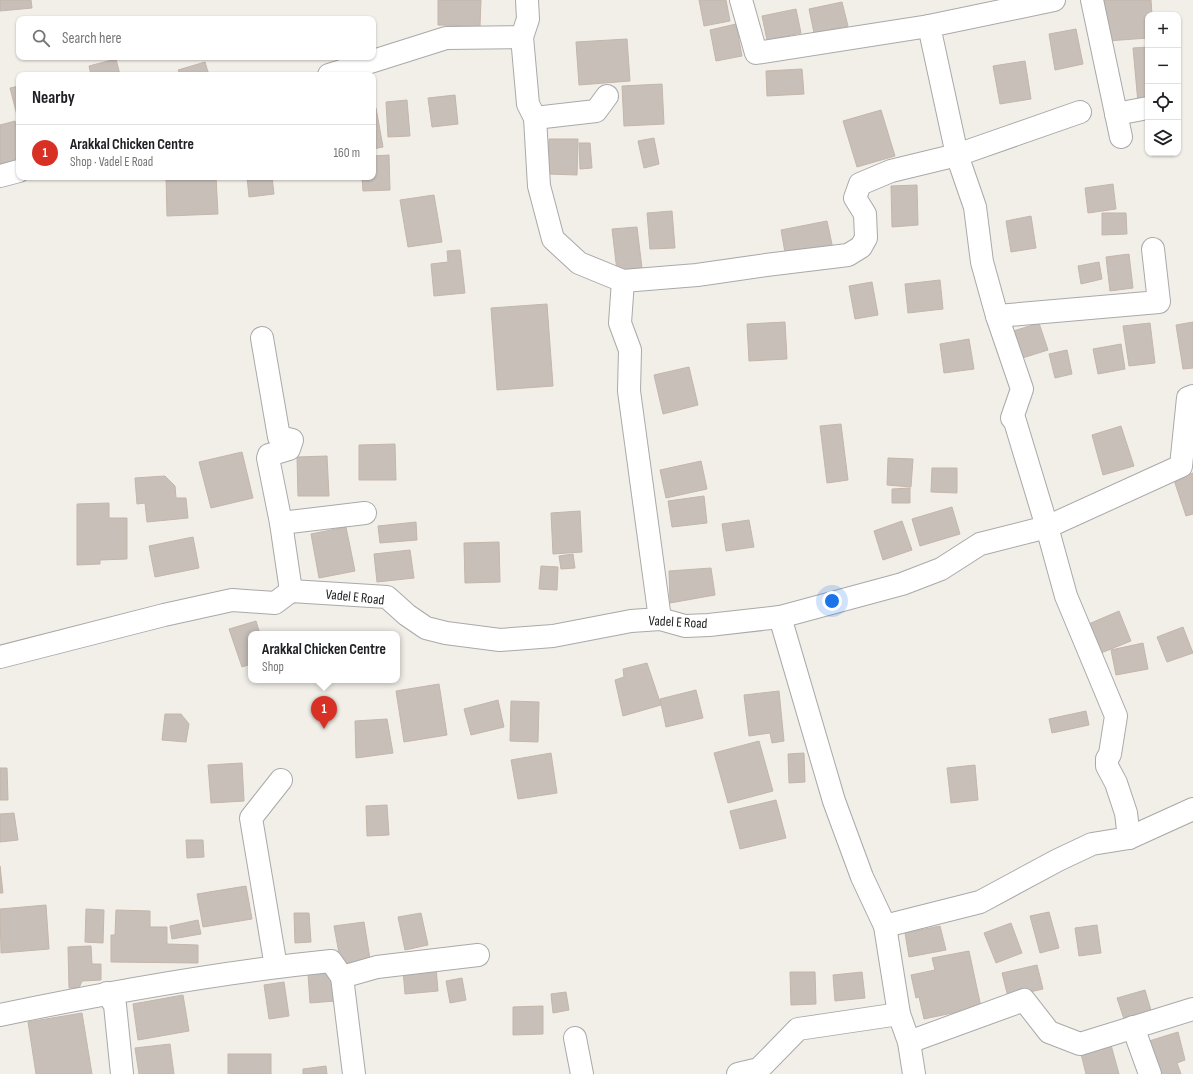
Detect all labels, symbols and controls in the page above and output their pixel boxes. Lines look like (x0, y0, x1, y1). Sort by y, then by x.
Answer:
map controls (1145, 12, 1181, 156)
button: + (1145, 12, 1181, 48)
search box (16, 16, 376, 60)
icon: search (30, 27, 52, 49)
text: Search here (62, 29, 122, 48)
button: − (1145, 48, 1181, 84)
button: locate (1145, 84, 1181, 120)
text: Nearby (32, 88, 75, 108)
button: layers (1145, 120, 1181, 156)
text: Arakkal Chicken Centre (70, 135, 194, 154)
text: 1 (42, 145, 48, 161)
text: 160 m (334, 145, 360, 161)
text: Shop · Vadel E Road (70, 154, 153, 170)
street label: Vadel E Road (325, 585, 385, 609)
your location (822, 591, 842, 611)
street label: Vadel E Road (648, 612, 708, 632)
popup (248, 631, 400, 683)
text: Arakkal Chicken Centre (262, 640, 386, 659)
text: Shop (262, 659, 284, 675)
pin: 1 (311, 696, 337, 729)

